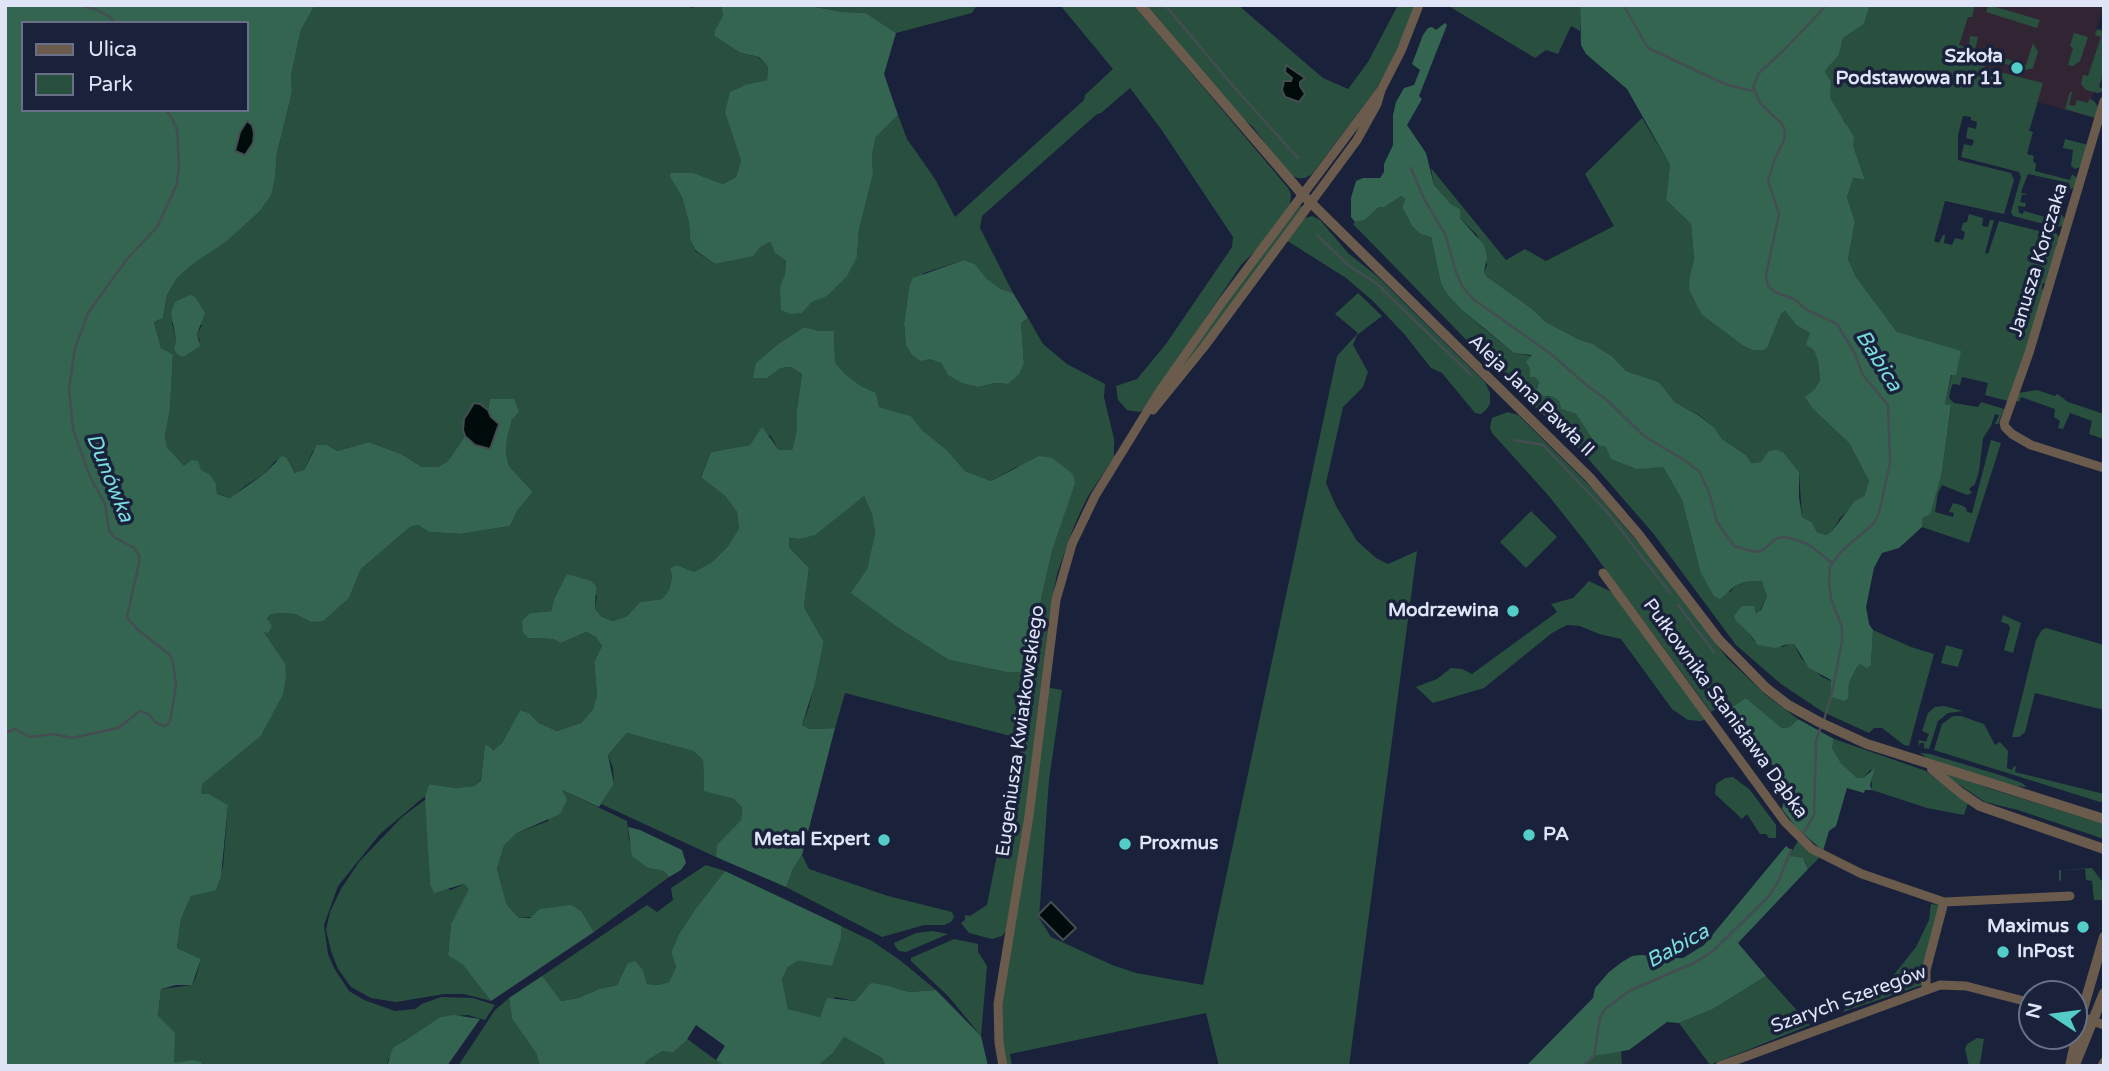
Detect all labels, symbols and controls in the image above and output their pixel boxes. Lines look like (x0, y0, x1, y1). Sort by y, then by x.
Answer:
legend (21, 21, 248, 112)
text: Ulica (88, 37, 137, 62)
place label: Szkoła Podstawowa nr 11 (1836, 46, 2003, 90)
marker: Szkoła Podstawowa nr 11 (2009, 60, 2025, 76)
text: Park (88, 72, 133, 97)
street label: Janusza Korczaka (2005, 181, 2073, 339)
water label: Babica (1849, 326, 1907, 396)
street label: Aleja Jana Pawła II (1463, 330, 1599, 462)
water label: Dunówka (80, 430, 138, 526)
street label: Pułkownika Stanisława Dąbka (1638, 595, 1812, 823)
place label: Modrzewina (1388, 600, 1499, 622)
marker: Modrzewina (1505, 603, 1521, 619)
street label: Eugeniusza Kwiatkowskiego (992, 604, 1050, 858)
place label: PA (1543, 824, 1569, 846)
marker: PA (1521, 827, 1537, 843)
place label: Metal Expert (754, 829, 870, 851)
marker: Metal Expert (876, 832, 892, 848)
place label: Proxmus (1139, 833, 1218, 855)
marker: Proxmus (1117, 836, 1133, 852)
place label: Maximus (1987, 916, 2069, 938)
marker: Maximus (2075, 919, 2091, 935)
water label: Babica (1642, 920, 1714, 974)
place label: InPost (2017, 941, 2074, 963)
marker: InPost (1995, 944, 2011, 960)
street label: Szarych Szeregów (1768, 961, 1930, 1039)
north arrow (2018, 980, 2088, 1050)
text: N (2022, 1001, 2047, 1021)

